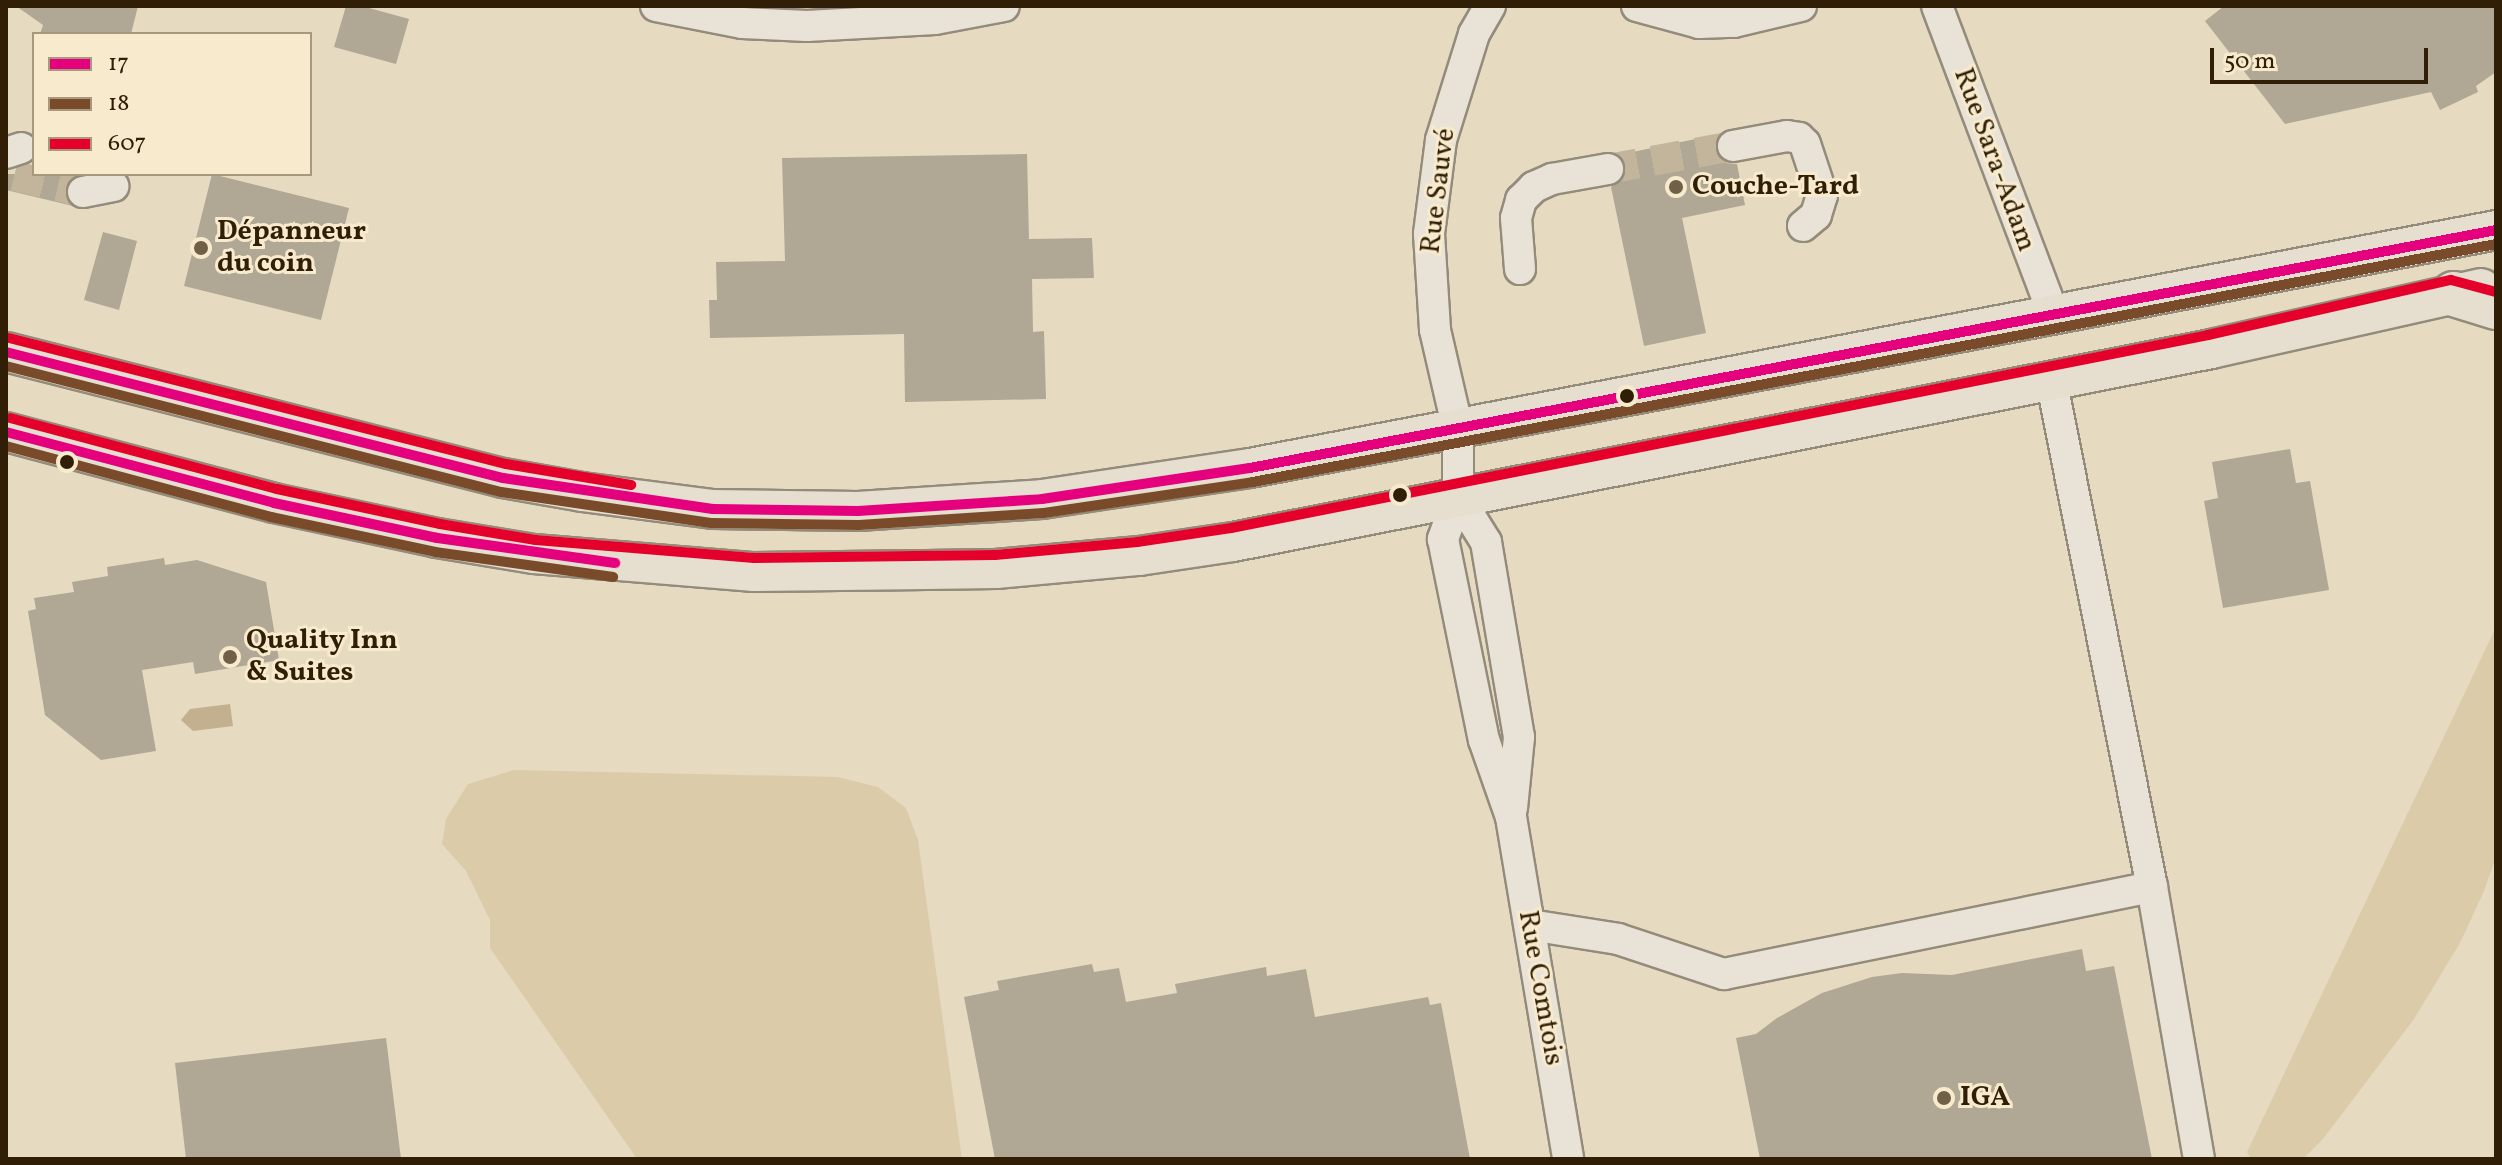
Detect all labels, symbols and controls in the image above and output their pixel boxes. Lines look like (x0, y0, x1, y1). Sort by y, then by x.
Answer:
legend (32, 32, 312, 176)
scale bar (2214, 32, 2432, 82)
text: 50 m (2224, 45, 2276, 79)
text: 17 (108, 47, 129, 81)
street label: Rue Sara-Adam (1945, 64, 2043, 256)
text: 18 (108, 87, 130, 121)
street label: Rue Sauvé (1415, 126, 1463, 256)
text: 607 (108, 127, 146, 161)
place label: Couche-Tard (1692, 170, 1859, 204)
marker: Couche-Tard (1667, 178, 1685, 196)
place label: Dépanneur du coin (217, 215, 366, 281)
marker: Dépanneur du coin (192, 239, 210, 257)
unlabelled marker (1619, 388, 1635, 404)
unlabelled marker (59, 454, 75, 470)
unlabelled marker (1392, 487, 1408, 503)
place label: Quality Inn & Suites (246, 624, 398, 690)
marker: Quality Inn & Suites (221, 648, 239, 666)
street label: Rue Comtois (1510, 908, 1570, 1068)
place label: IGA (1960, 1081, 2010, 1115)
marker: IGA (1935, 1089, 1953, 1107)

